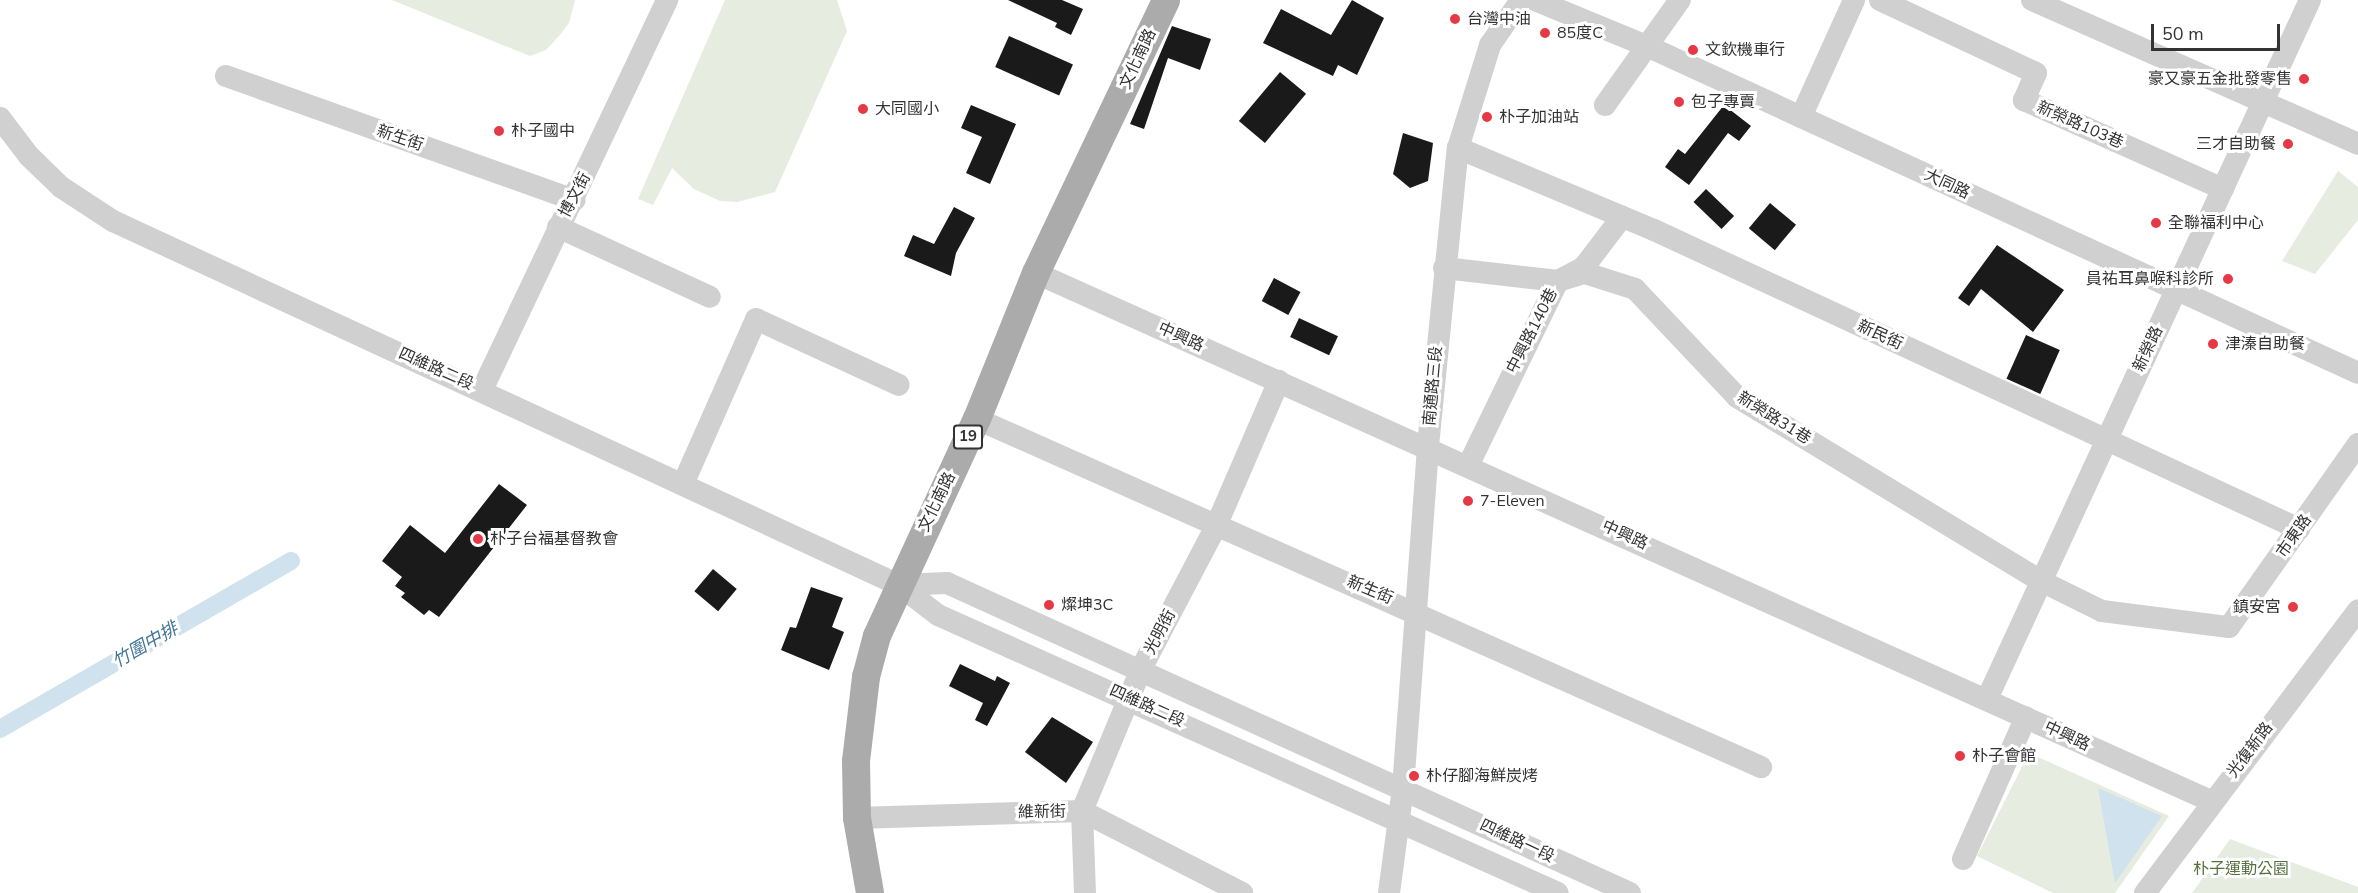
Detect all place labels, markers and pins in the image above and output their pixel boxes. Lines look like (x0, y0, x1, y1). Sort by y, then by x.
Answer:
place label: 台灣中油 (1467, 9, 1531, 29)
marker: 台灣中油 (1448, 12, 1462, 26)
place label: 85度C (1557, 23, 1603, 43)
marker: 85度C (1538, 26, 1552, 40)
place label: 文欽機車行 (1705, 40, 1785, 60)
marker: 文欽機車行 (1686, 43, 1700, 57)
place label: 豪又豪五金批發零售 (2148, 69, 2292, 89)
marker: 豪又豪五金批發零售 (2297, 72, 2311, 86)
place label: 包子專賣 (1691, 92, 1755, 112)
marker: 包子專賣 (1672, 95, 1686, 109)
place label: 大同國小 (875, 99, 939, 119)
marker: 大同國小 (856, 102, 870, 116)
place label: 朴子加油站 (1499, 107, 1579, 127)
marker: 朴子加油站 (1480, 110, 1494, 124)
place label: 朴子國中 (511, 121, 575, 141)
marker: 朴子國中 (492, 124, 506, 138)
place label: 三才自助餐 (2196, 134, 2276, 154)
marker: 三才自助餐 (2281, 137, 2295, 151)
place label: 全聯福利中心 (2168, 213, 2264, 233)
marker: 全聯福利中心 (2149, 216, 2163, 230)
place label: 員祐耳鼻喉科診所 (2086, 269, 2214, 289)
marker: 員祐耳鼻喉科診所 (2219, 270, 2237, 288)
place label: 津溱自助餐 (2225, 334, 2305, 354)
marker: 津溱自助餐 (2206, 337, 2220, 351)
place label: 7-Eleven (1480, 491, 1544, 511)
marker: 7-Eleven (1461, 494, 1475, 508)
place label: 朴子台福基督教會 (490, 529, 618, 549)
marker: 朴子台福基督教會 (471, 532, 485, 546)
place label: 燦坤3C (1061, 595, 1113, 615)
place label: 鎮安宮 (2233, 597, 2281, 617)
marker: 燦坤3C (1042, 598, 1056, 612)
marker: 鎮安宮 (2286, 600, 2300, 614)
place label: 朴子會館 (1972, 746, 2036, 766)
marker: 朴子會館 (1953, 749, 1967, 763)
place label: 朴仔腳海鮮炭烤 (1426, 766, 1538, 786)
marker: 朴仔腳海鮮炭烤 (1407, 769, 1421, 783)

